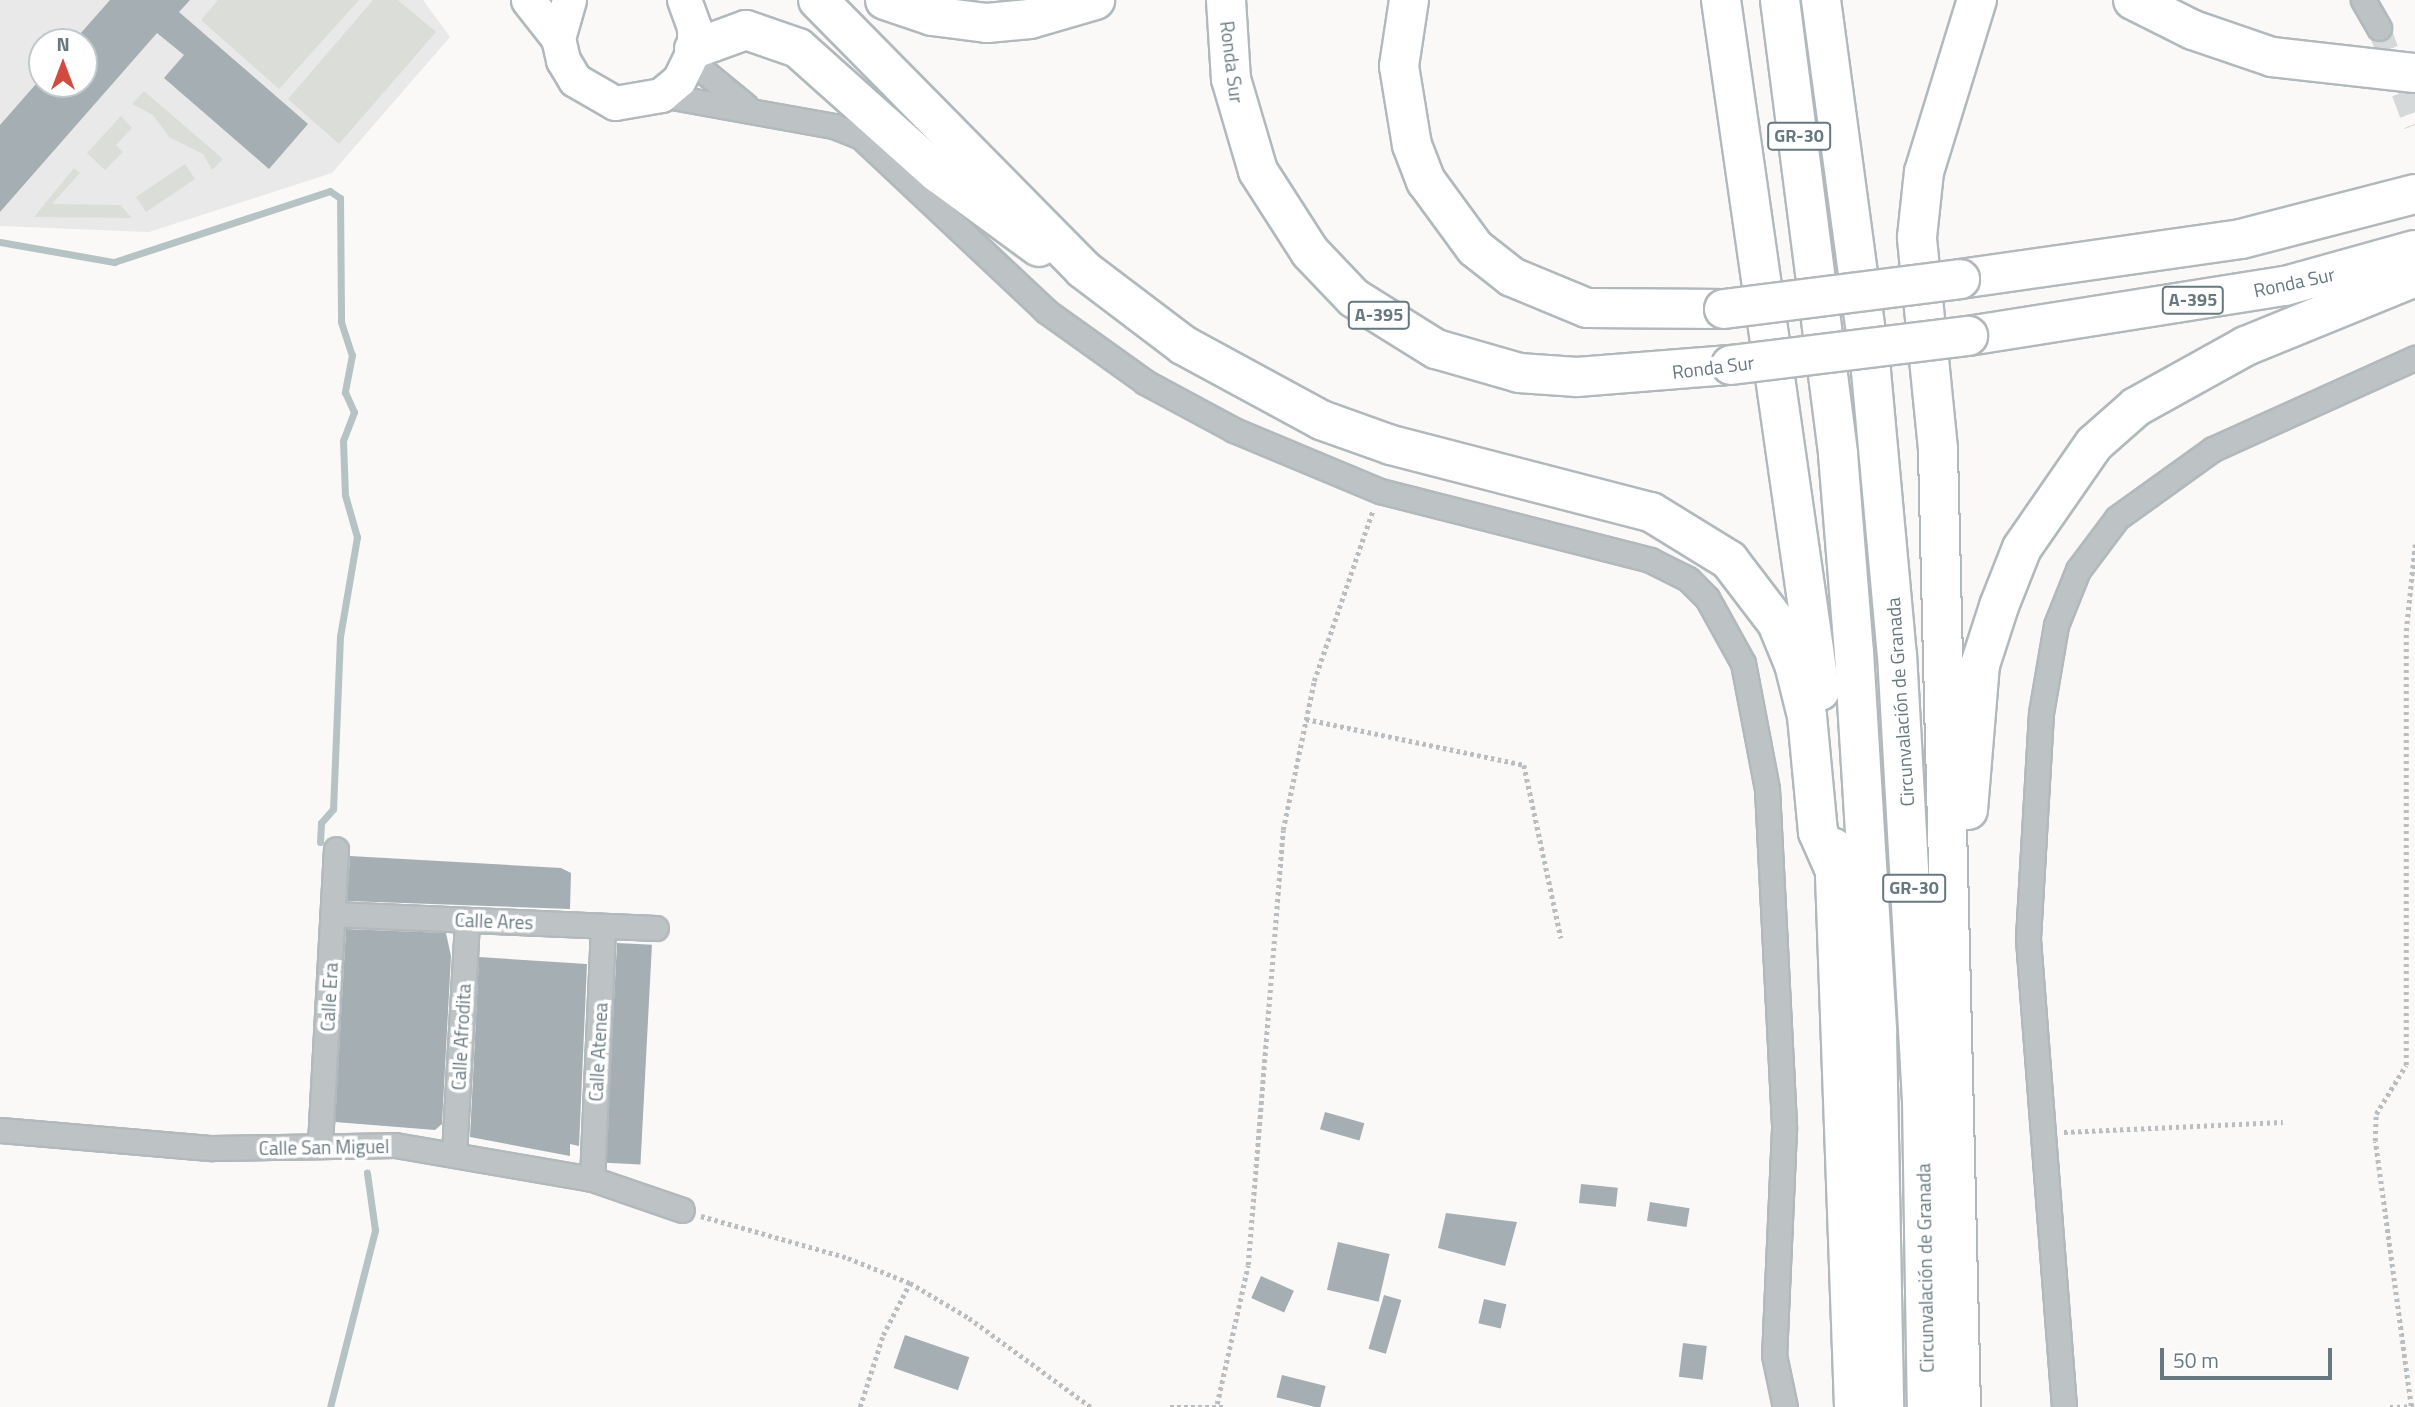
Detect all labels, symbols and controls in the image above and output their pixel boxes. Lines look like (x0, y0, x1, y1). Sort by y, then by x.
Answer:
street label: Ronda Sur (1216, 20, 1248, 104)
north arrow (28, 28, 98, 98)
text: N (56, 29, 70, 58)
road number: GR-30 (1766, 121, 1832, 150)
street label: Ronda Sur (2251, 262, 2337, 302)
road number: A-395 (2162, 286, 2224, 314)
road number: A-395 (1348, 300, 1410, 330)
street label: Ronda Sur (1671, 351, 1755, 383)
street label: Circunvalación de Granada (1881, 597, 1919, 807)
road number: GR-30 (1881, 874, 1947, 903)
street label: Calle Ares (454, 908, 534, 934)
street label: Calle Era (316, 962, 342, 1032)
street label: Calle Afrodita (447, 983, 475, 1091)
street label: Calle Atenea (584, 1002, 612, 1102)
street label: Calle San Miguel (259, 1134, 389, 1160)
street label: Circunvalación de Granada (1912, 1163, 1938, 1373)
scale bar (2163, 1334, 2334, 1378)
text: 50 m (2173, 1344, 2219, 1376)

